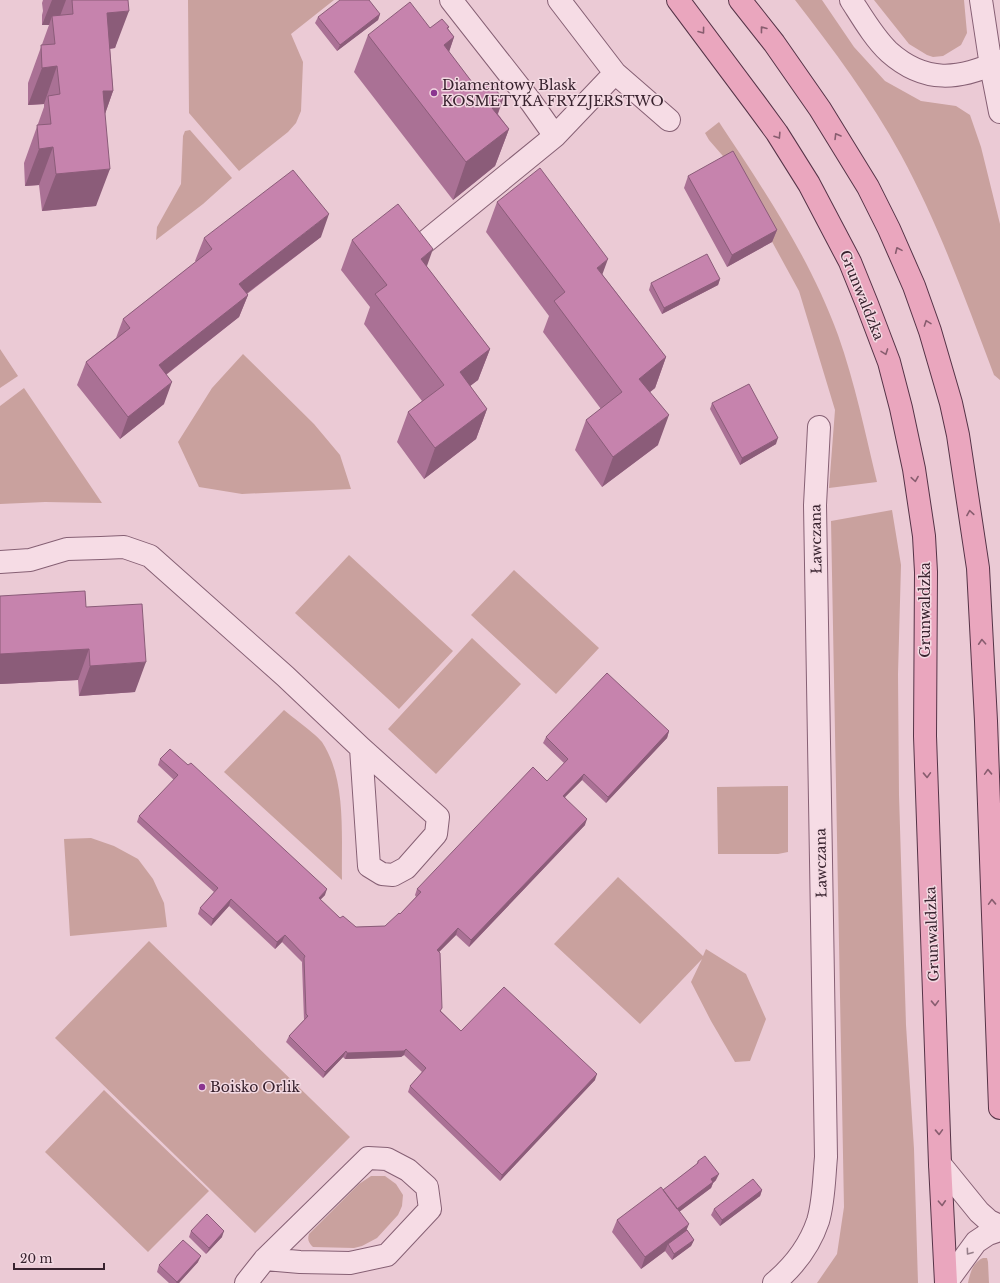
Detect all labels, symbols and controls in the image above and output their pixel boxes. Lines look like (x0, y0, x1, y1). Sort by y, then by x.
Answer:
one-way arrow (697, 27, 704, 34)
one-way arrow (760, 27, 767, 34)
place label: Diamentowy Blask KOSMETYKA FRYZJERSTWO (442, 76, 664, 110)
marker: Diamentowy Blask KOSMETYKA FRYZJERSTWO (429, 88, 439, 98)
one-way arrow (774, 132, 781, 139)
one-way arrow (834, 133, 841, 140)
street label: Grunwaldzka (836, 247, 888, 343)
one-way arrow (895, 247, 903, 255)
one-way arrow (924, 320, 932, 327)
one-way arrow (881, 349, 889, 356)
one-way arrow (910, 476, 919, 482)
street label: Ławczana (806, 504, 826, 574)
one-way arrow (966, 510, 975, 516)
street label: Grunwaldzka (916, 562, 934, 658)
one-way arrow (978, 639, 987, 645)
one-way arrow (983, 769, 992, 775)
one-way arrow (922, 772, 931, 778)
street label: Ławczana (811, 828, 831, 898)
street label: Grunwaldzka (921, 886, 943, 982)
one-way arrow (988, 899, 997, 905)
one-way arrow (931, 1000, 939, 1006)
place label: Boisko Orlik (210, 1078, 301, 1096)
marker: Boisko Orlik (197, 1082, 207, 1092)
one-way arrow (935, 1129, 943, 1135)
one-way arrow (938, 1200, 946, 1206)
scale bar (14, 1245, 104, 1271)
one-way arrow (967, 1247, 974, 1254)
text: 20 m (20, 1251, 52, 1266)

